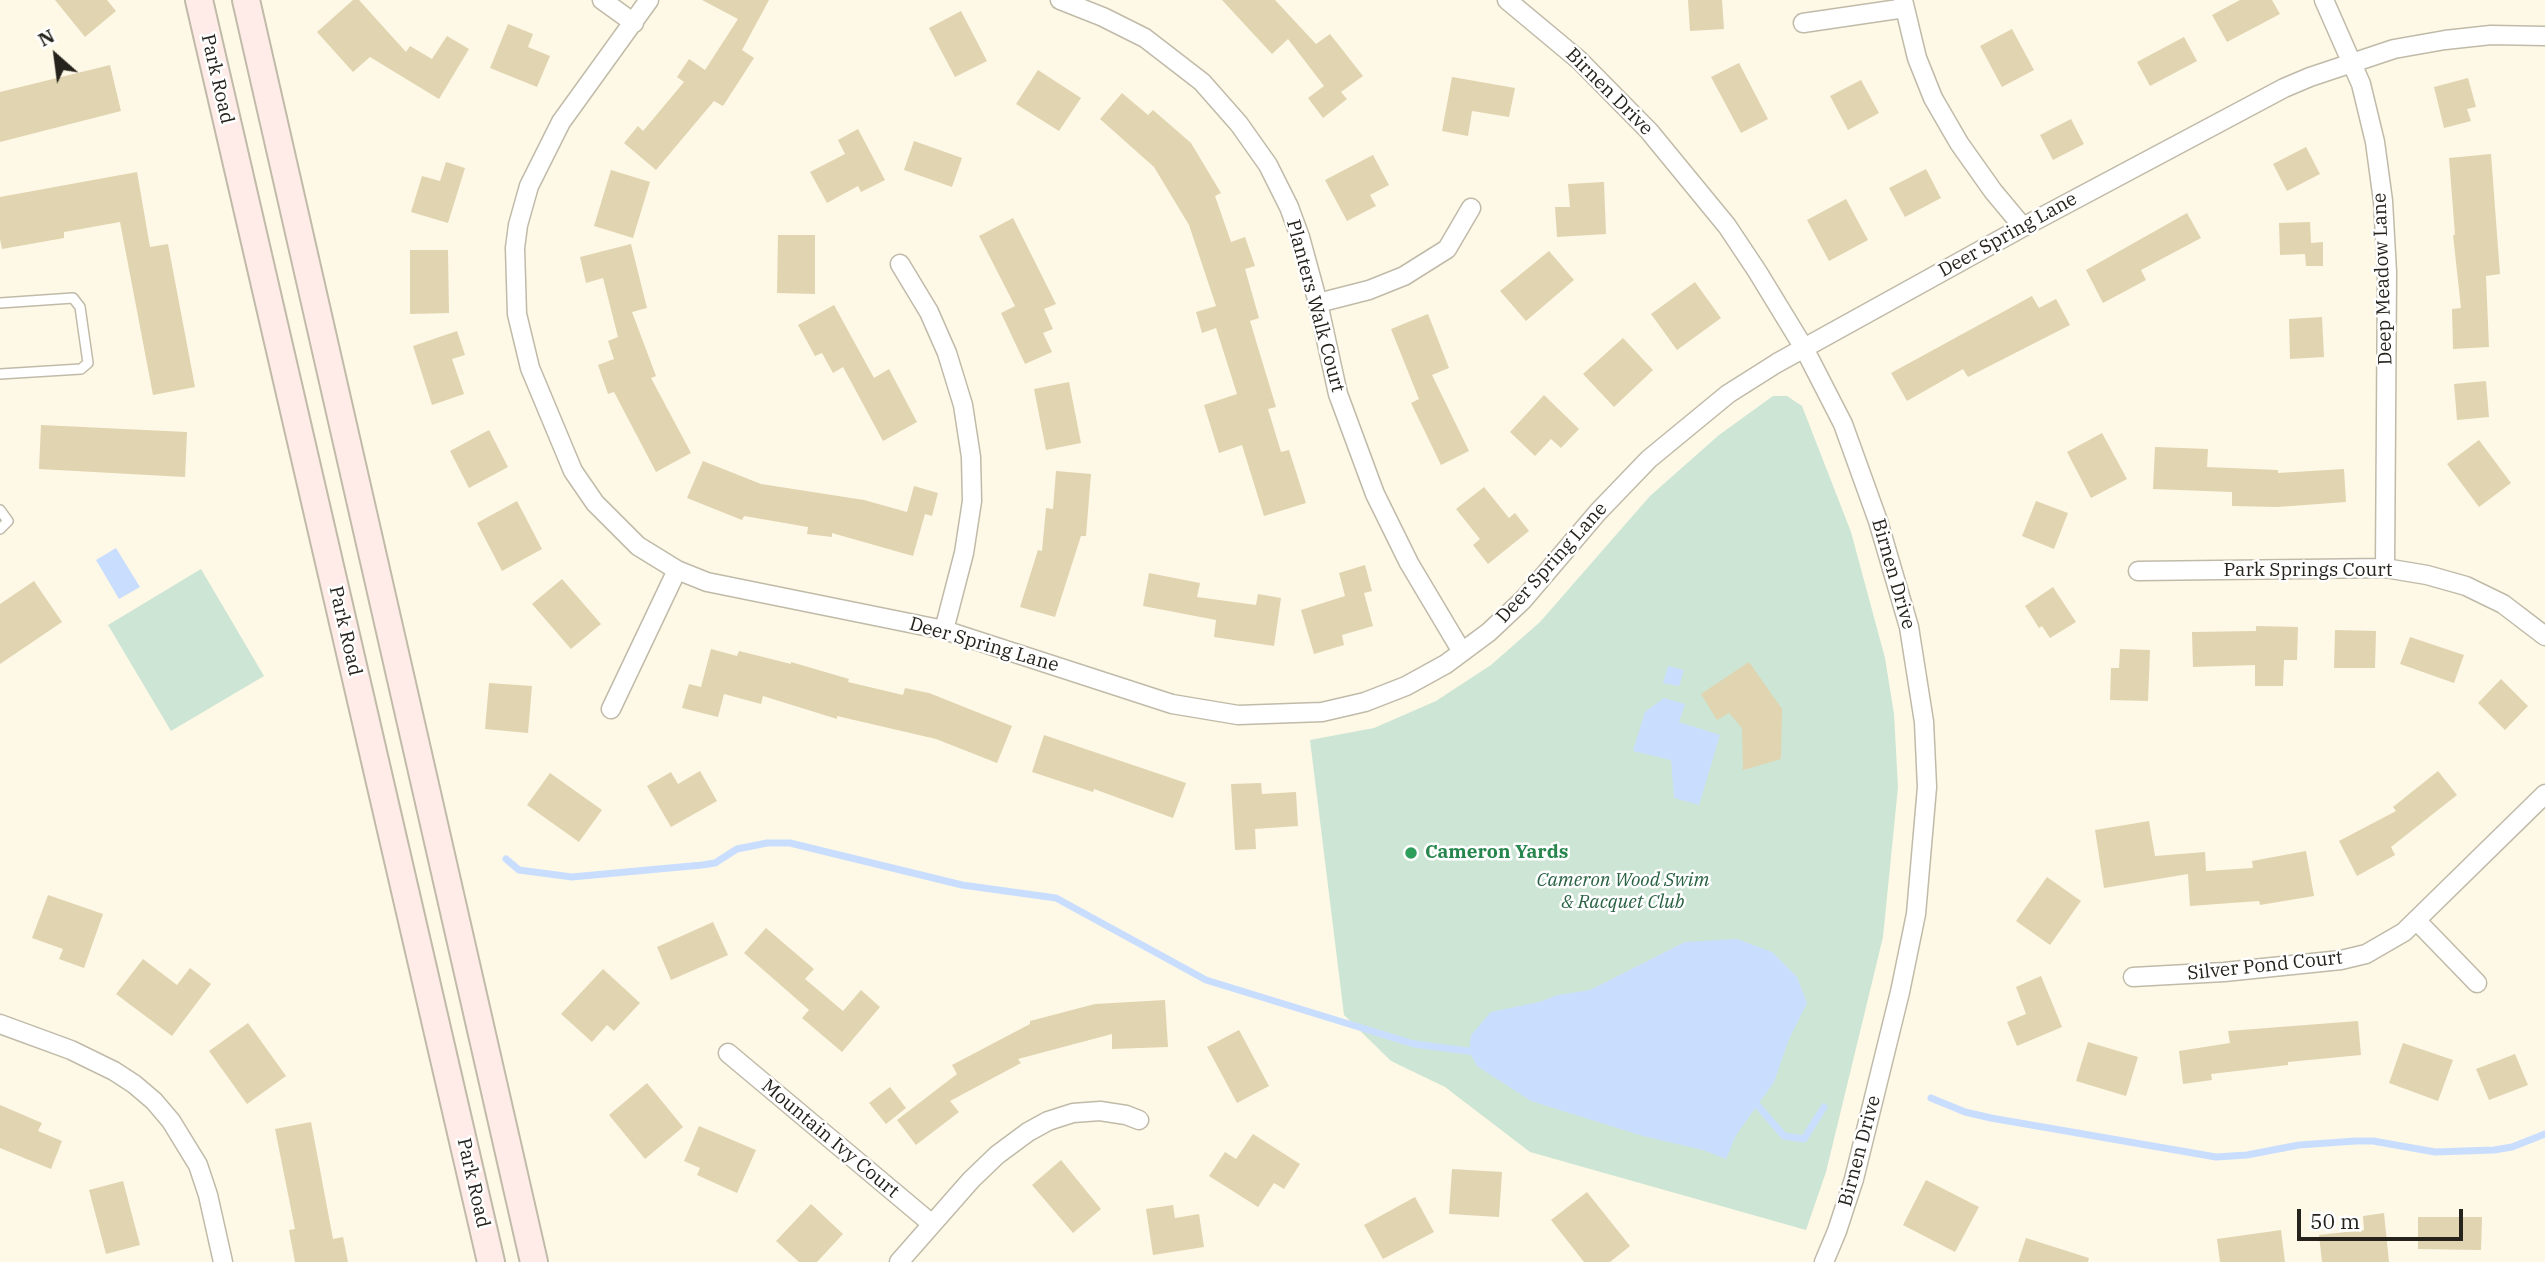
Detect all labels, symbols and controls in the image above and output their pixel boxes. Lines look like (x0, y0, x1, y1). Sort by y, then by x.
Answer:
north arrow (21, 21, 91, 91)
text: N (34, 23, 58, 52)
street label: Park Road (196, 32, 238, 126)
street label: Birnen Drive (1561, 44, 1657, 140)
street label: Deer Spring Lane (1935, 188, 2081, 282)
street label: Deep Meadow Lane (2369, 192, 2397, 366)
street label: Planters Walk Court (1281, 217, 1349, 395)
street label: Deer Spring Lane (1492, 498, 1612, 628)
street label: Birnen Drive (1866, 516, 1920, 632)
street label: Park Springs Court (2223, 560, 2393, 582)
street label: Park Road (324, 584, 366, 678)
street label: Deer Spring Lane (907, 613, 1061, 677)
place label: Cameron Yards (1425, 842, 1568, 864)
marker: Cameron Yards (1403, 845, 1419, 861)
park label: Cameron Wood Swim & Racquet Club (1536, 870, 1710, 914)
street label: Silver Pond Court (2186, 947, 2344, 985)
street label: Mountain Ivy Court (757, 1075, 903, 1203)
street label: Birnen Drive (1834, 1093, 1886, 1209)
street label: Park Road (452, 1136, 494, 1230)
scale bar (2300, 1196, 2466, 1240)
text: 50 m (2310, 1207, 2360, 1235)

